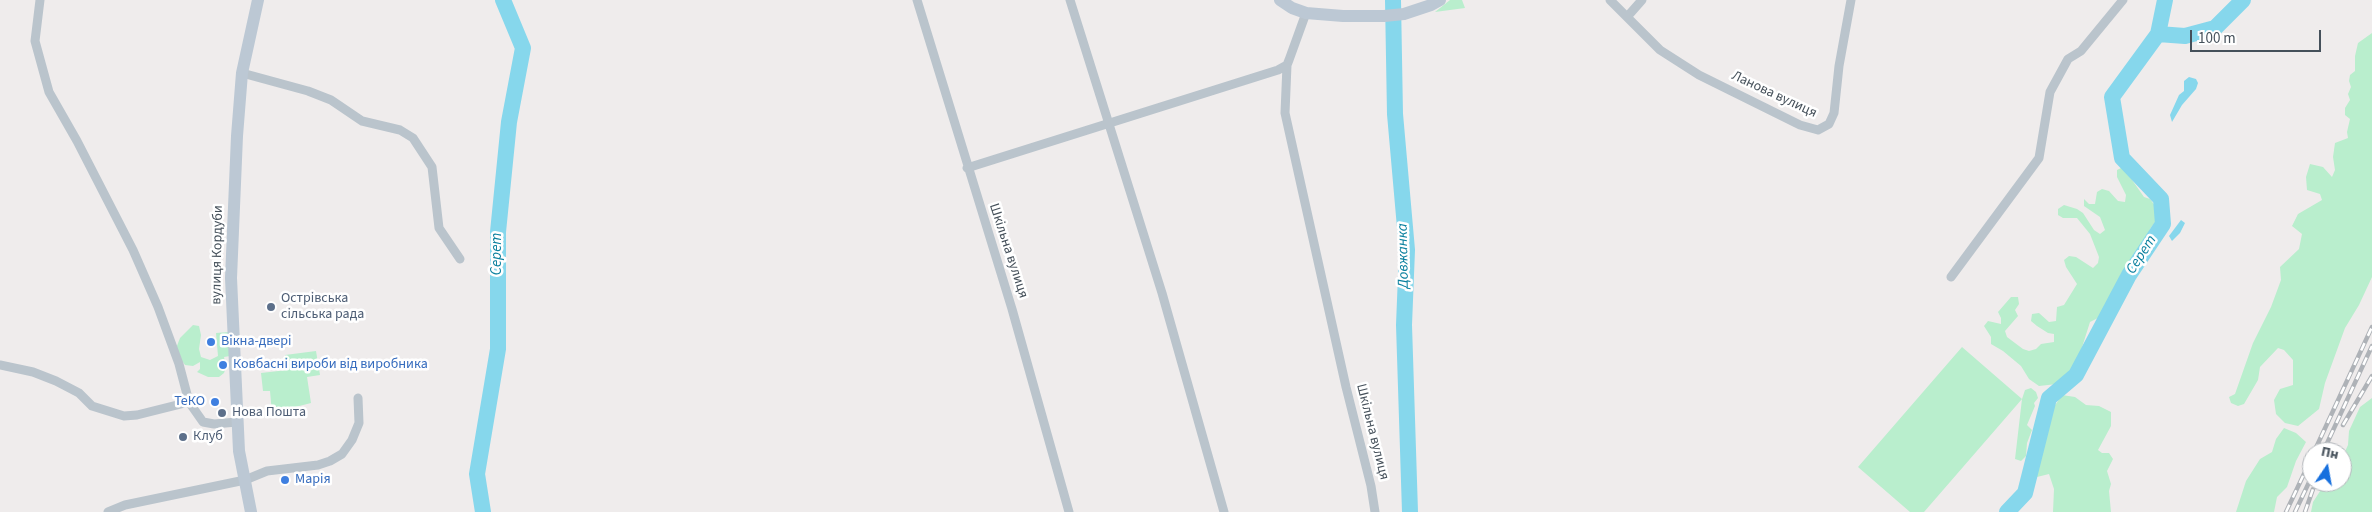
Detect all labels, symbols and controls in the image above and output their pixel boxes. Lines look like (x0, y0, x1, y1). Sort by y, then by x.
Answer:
scale bar (2192, 20, 2323, 52)
text: 100 m (2198, 28, 2236, 49)
street label: Ланова вулиця (1729, 68, 1819, 122)
street label: Шкільна вулиця (985, 202, 1031, 300)
street label: вулиця Кордуби (209, 205, 227, 305)
water label: Довжанка (1394, 223, 1414, 289)
water label: Серет (2123, 232, 2161, 278)
water label: Серет (489, 233, 507, 275)
place label: Острівська сільська рада (281, 291, 364, 324)
marker: Острівська сільська рада (265, 301, 277, 313)
place label: Вікна-двері (221, 334, 291, 350)
marker: Вікна-двері (205, 336, 217, 348)
place label: Ковбасні вироби від виробника (233, 357, 428, 373)
marker: Ковбасні вироби від виробника (217, 359, 229, 371)
street label: Шкільна вулиця (1352, 382, 1392, 482)
place label: ТеКО (174, 394, 205, 410)
marker: ТеКО (209, 396, 221, 408)
place label: Нова Пошта (232, 405, 306, 421)
marker: Нова Пошта (216, 407, 228, 419)
place label: Клуб (193, 429, 223, 445)
marker: Клуб (177, 431, 189, 443)
north arrow (2302, 442, 2352, 492)
text: Пн (2319, 442, 2341, 465)
place label: Марія (295, 472, 331, 488)
marker: Марія (279, 474, 291, 486)

